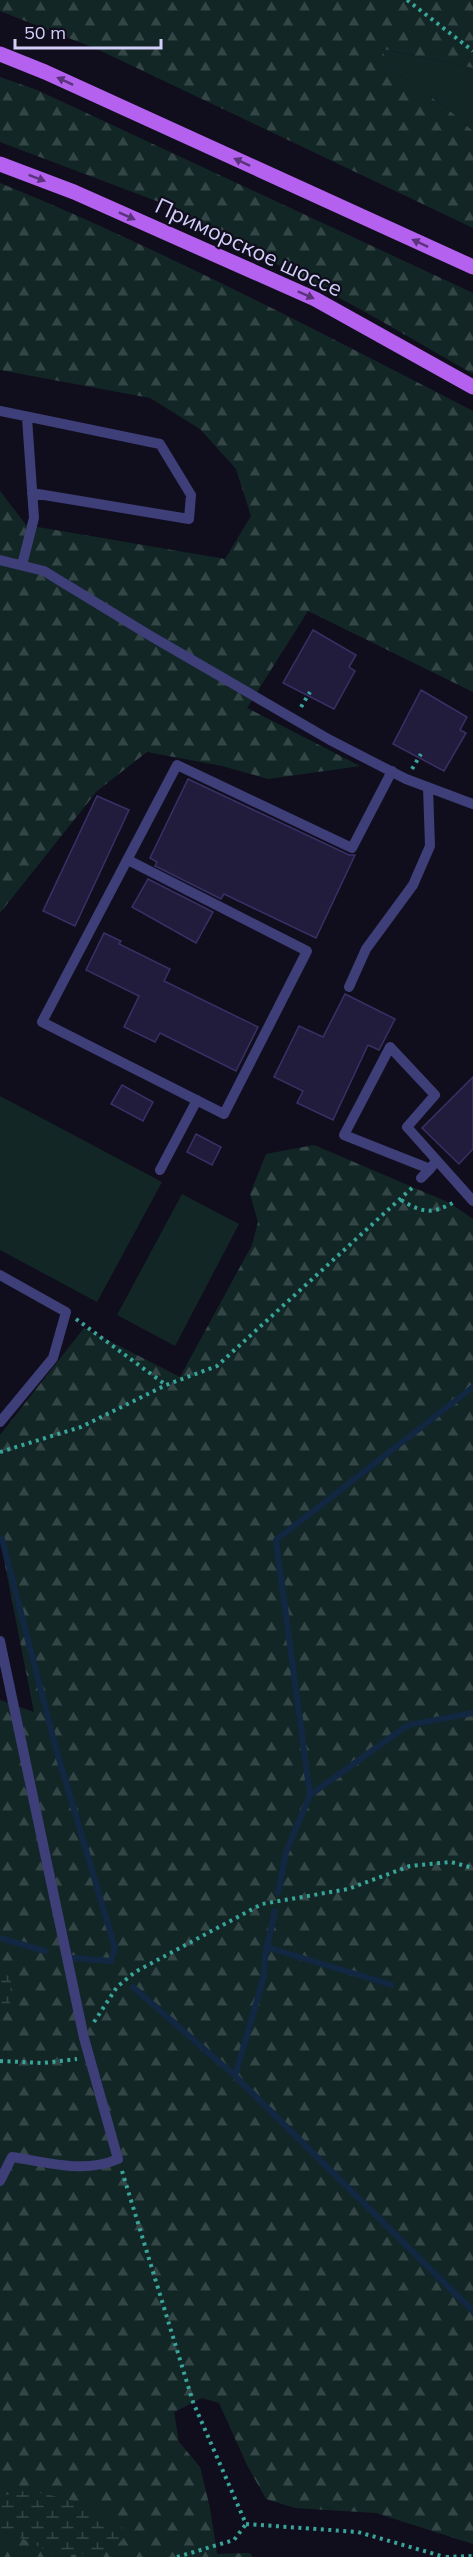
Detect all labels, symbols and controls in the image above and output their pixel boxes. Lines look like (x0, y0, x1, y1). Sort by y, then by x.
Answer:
scale bar (15, 12, 160, 50)
text: 50 m (24, 21, 66, 44)
one-way arrow (56, 76, 74, 85)
one-way arrow (233, 157, 251, 167)
one-way arrow (28, 174, 46, 183)
street label: Приморское шоссе (151, 191, 347, 303)
one-way arrow (119, 211, 137, 221)
one-way arrow (410, 238, 428, 248)
one-way arrow (297, 290, 315, 300)

